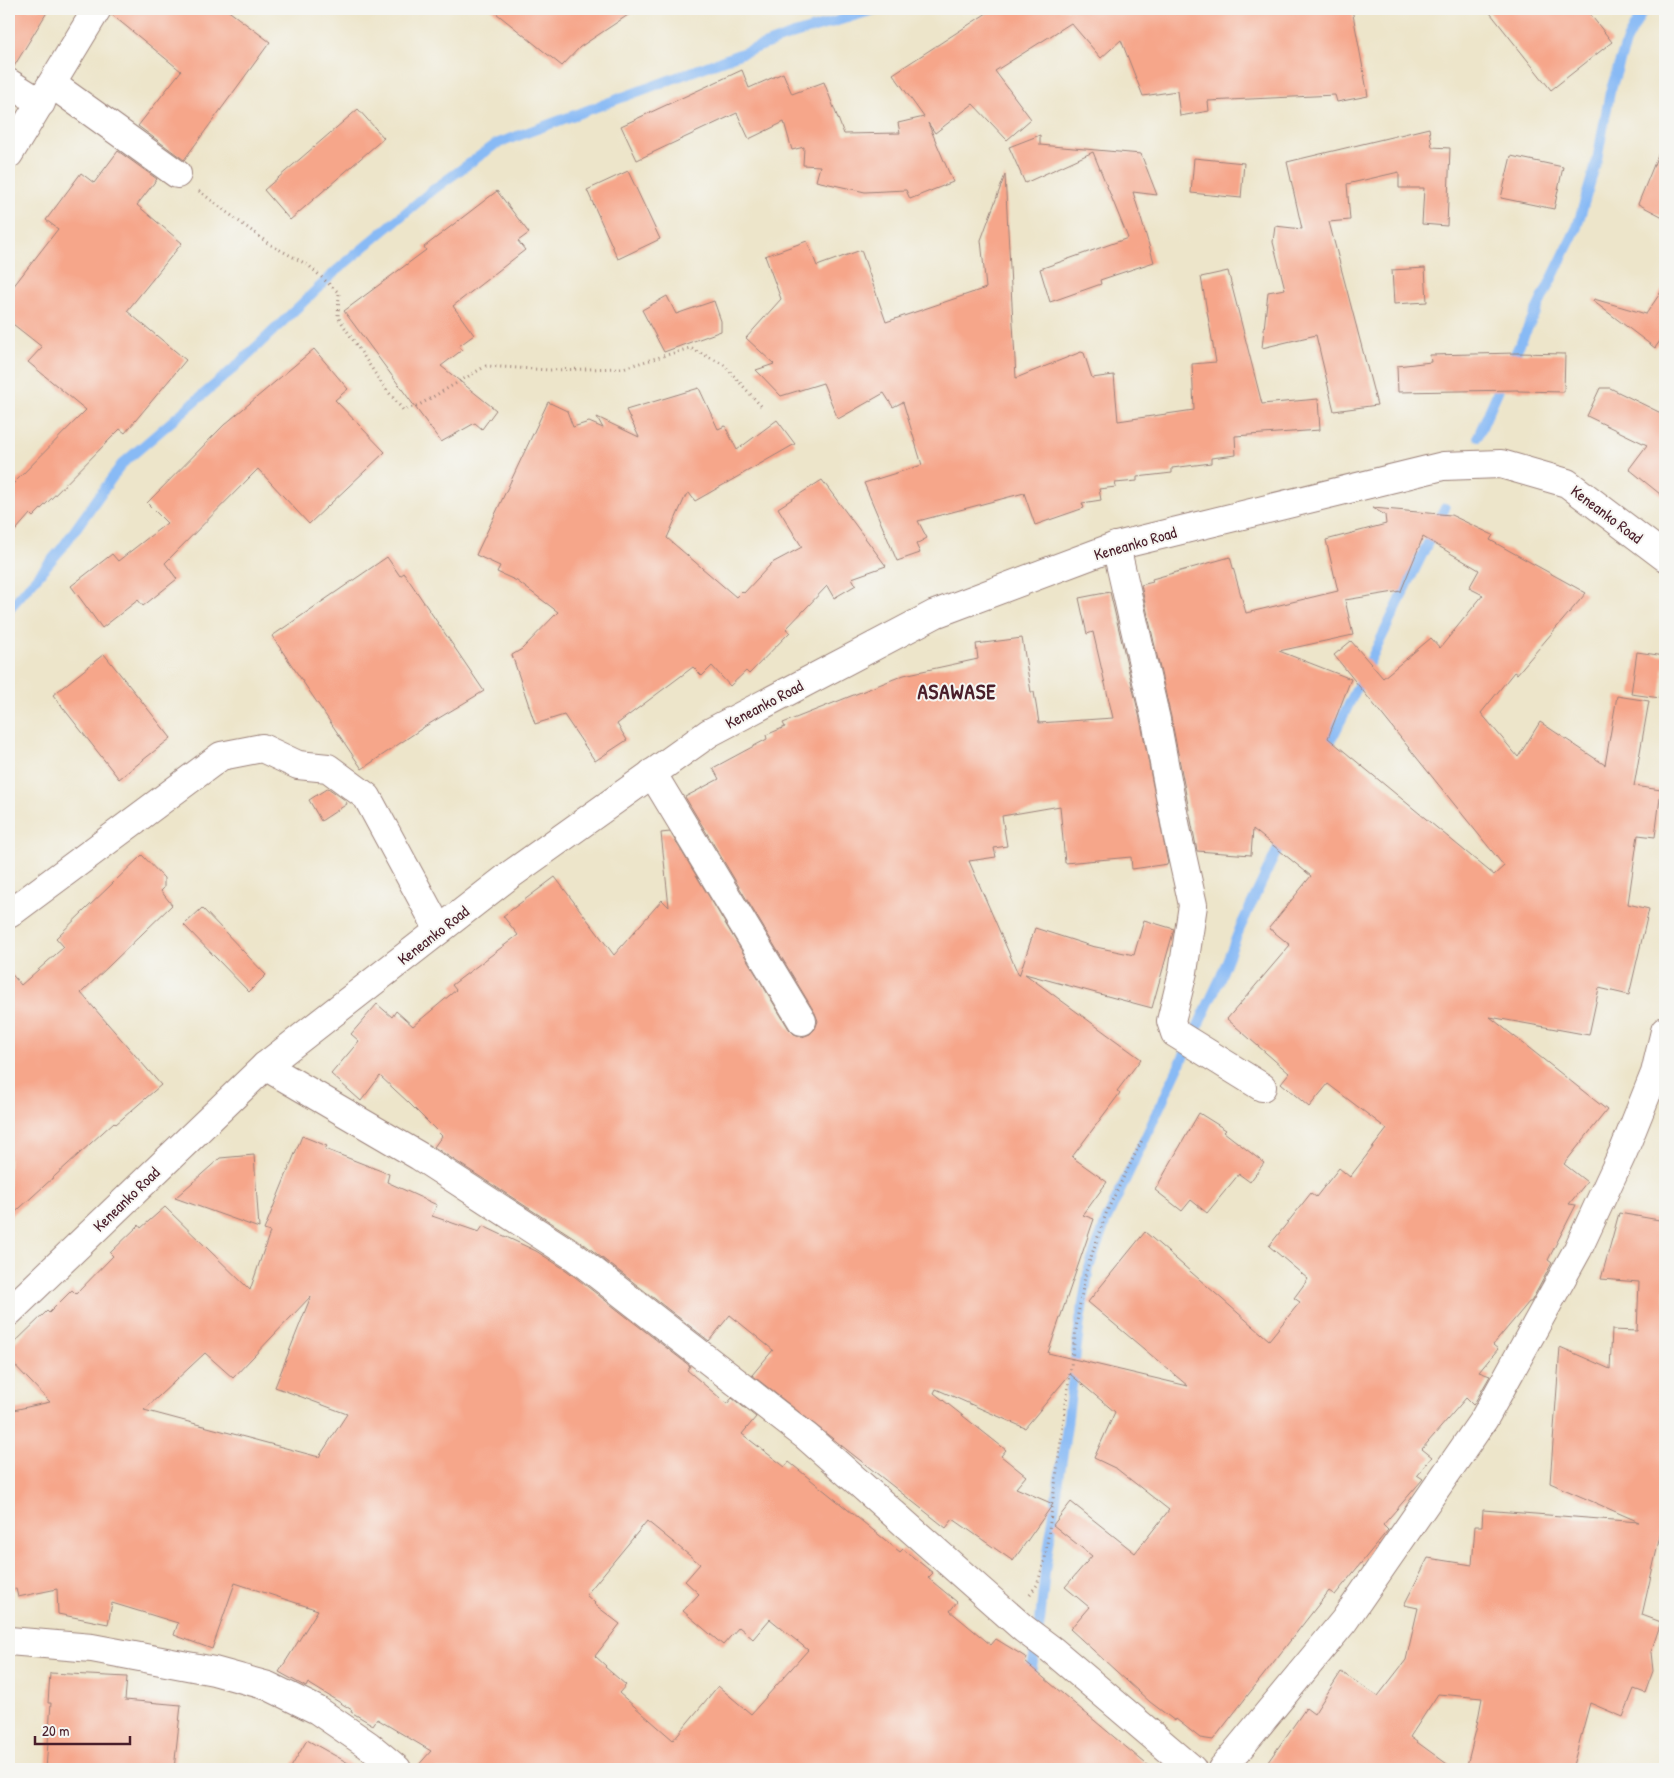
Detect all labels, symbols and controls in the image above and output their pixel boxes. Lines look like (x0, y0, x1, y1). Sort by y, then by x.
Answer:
street label: Keneanko Road (1567, 480, 1647, 548)
street label: Keneanko Road (1091, 521, 1179, 565)
street label: Keneanko Road (721, 674, 807, 734)
district label: ASAWASE (917, 677, 997, 706)
street label: Keneanko Road (393, 900, 473, 970)
street label: Keneanko Road (88, 1162, 164, 1236)
scale bar (35, 1713, 130, 1745)
text: 20 m (42, 1720, 69, 1741)

